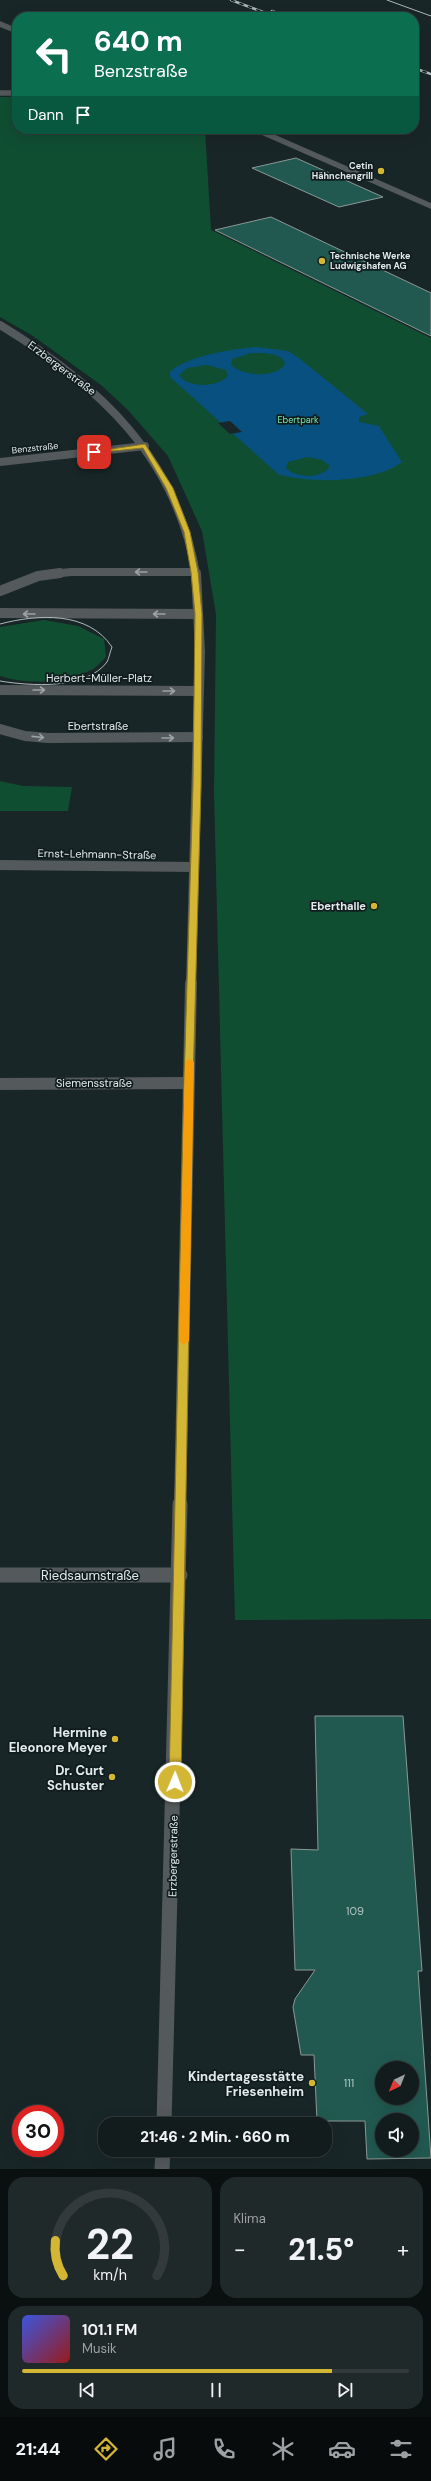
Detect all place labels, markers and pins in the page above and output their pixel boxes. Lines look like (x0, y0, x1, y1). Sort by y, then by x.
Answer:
place label: Cetin Hähnchengrill (312, 160, 373, 182)
marker: Cetin Hähnchengrill (376, 166, 386, 176)
place label: Technische Werke Ludwigshafen AG (330, 250, 411, 272)
marker: Technische Werke Ludwigshafen AG (317, 256, 327, 266)
pin (77, 435, 111, 469)
place label: Eberthalle (311, 899, 366, 913)
marker: Eberthalle (369, 901, 379, 911)
place label: Hermine Eleonore Meyer (9, 1724, 108, 1756)
marker: Hermine Eleonore Meyer (110, 1734, 120, 1744)
place label: Dr. Curt Schuster (47, 1762, 105, 1794)
marker: Dr. Curt Schuster (107, 1772, 117, 1782)
place label: Kindertagesstätte Friesenheim (188, 2068, 304, 2100)
marker: Kindertagesstätte Friesenheim (307, 2078, 317, 2088)

